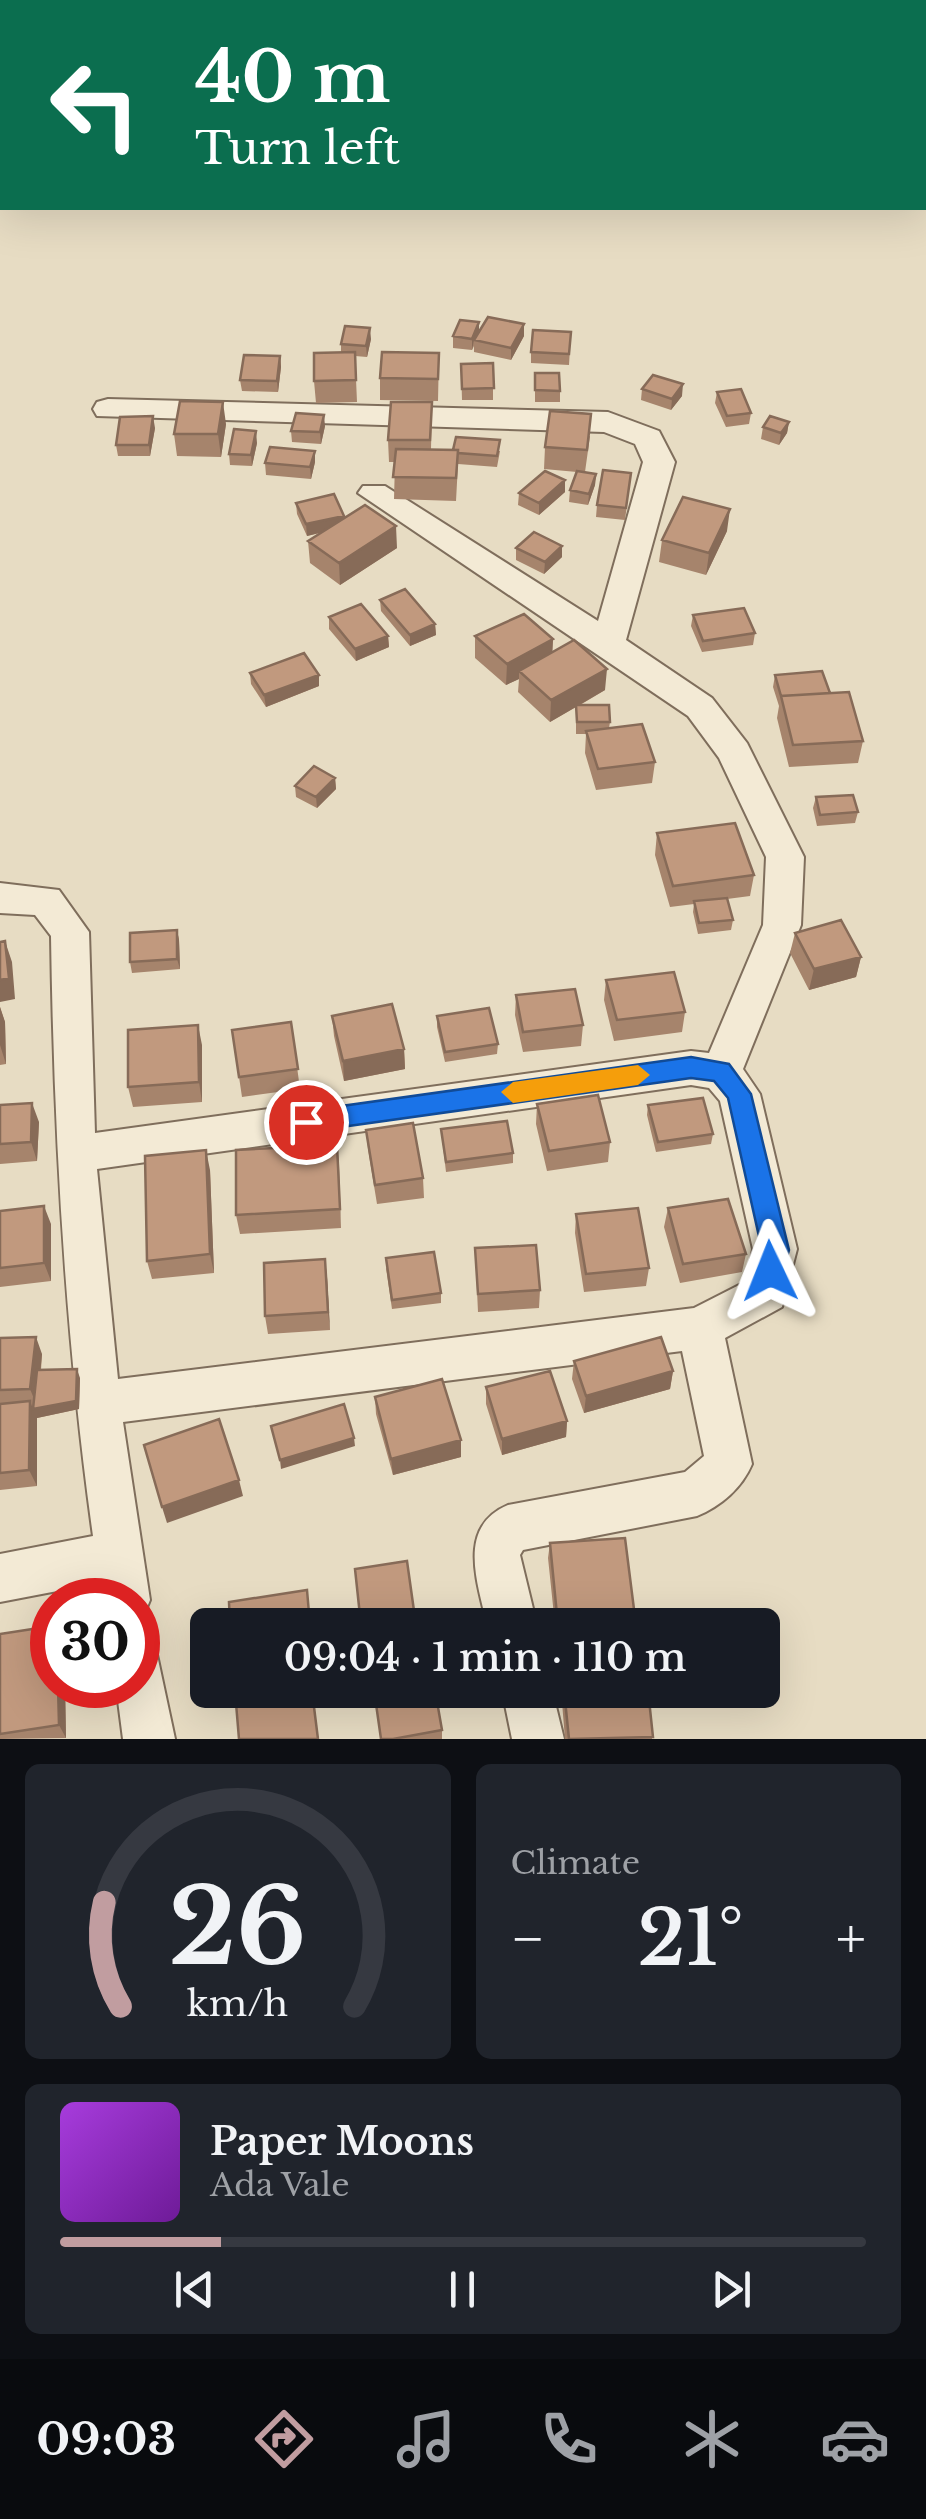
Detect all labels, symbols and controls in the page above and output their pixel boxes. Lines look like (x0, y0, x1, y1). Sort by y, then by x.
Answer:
text: 40 m (195, 34, 390, 121)
icon: left (30, 40, 160, 170)
text: Turn left (195, 120, 400, 176)
pin (264, 1080, 349, 1165)
icon: arrive (279, 1095, 334, 1150)
position arrow (718, 1219, 822, 1323)
speed limit sign: 30 (30, 1578, 160, 1708)
text: 09:04 · 1 min · 110 m (284, 1634, 686, 1681)
text: Climate (511, 1843, 640, 1883)
text: 26 (169, 1863, 307, 1992)
text: 21° (637, 1892, 744, 1985)
text: − (511, 1905, 545, 1973)
text: + (836, 1905, 866, 1973)
text: km/h (187, 1981, 288, 2026)
text: Paper Moons (210, 2118, 474, 2165)
text: Ada Vale (210, 2165, 350, 2205)
icon: previous (167, 2262, 222, 2317)
icon: pause (435, 2262, 490, 2317)
icon: next (704, 2262, 759, 2317)
icon: directions (249, 2404, 319, 2474)
icon: music (391, 2404, 461, 2474)
icon: phone (534, 2404, 604, 2474)
icon: climate (677, 2404, 747, 2474)
icon: car (820, 2404, 890, 2474)
text: 09:03 (36, 2411, 176, 2467)

